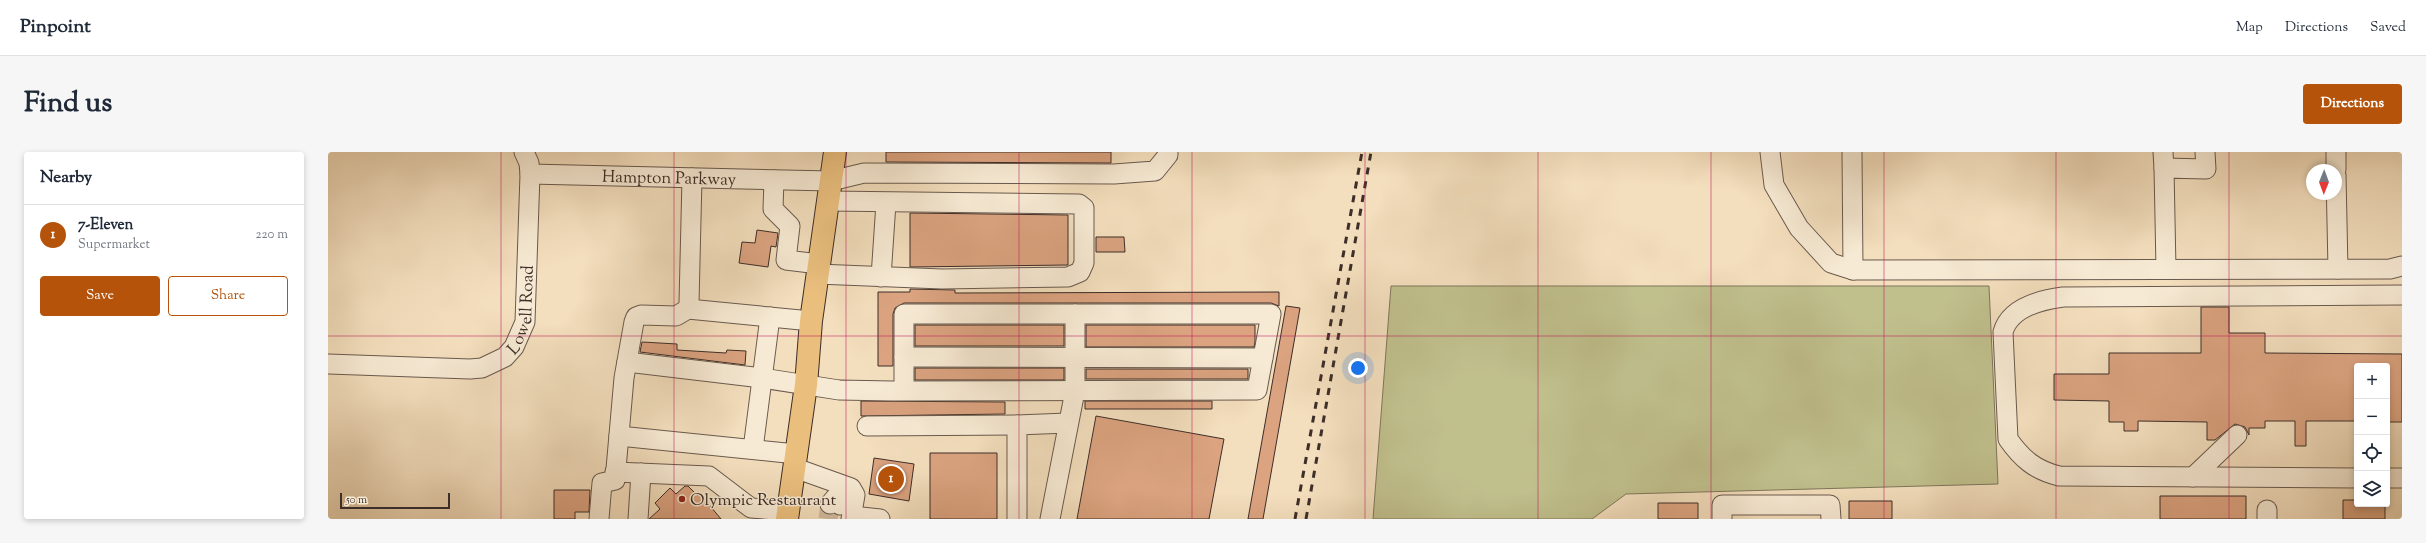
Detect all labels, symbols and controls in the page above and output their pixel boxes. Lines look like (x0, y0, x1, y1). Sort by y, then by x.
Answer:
text: Pinpoint (20, 14, 91, 41)
text: Map (2236, 18, 2263, 38)
text: Directions (2285, 18, 2348, 38)
text: Saved (2370, 18, 2406, 38)
text: Find us (24, 84, 112, 124)
button: Directions (2303, 84, 2402, 124)
north arrow (2306, 164, 2342, 200)
text: Nearby (40, 166, 92, 190)
street label: Hampton Parkway (601, 166, 737, 193)
text: 7-Eleven (78, 215, 133, 236)
text: 1 (51, 226, 55, 244)
text: 220 m (255, 226, 288, 244)
text: Supermarket (78, 236, 150, 254)
street label: Lowell Road (502, 264, 541, 361)
button: Save (40, 276, 160, 316)
button: Share (168, 276, 288, 316)
your location (1348, 358, 1368, 378)
map controls (2354, 363, 2390, 507)
button: + (2354, 363, 2390, 399)
button: − (2354, 399, 2390, 435)
button: locate (2354, 435, 2390, 471)
pin: 1 (878, 464, 904, 494)
button: layers (2354, 471, 2390, 507)
place label: Olympic Restaurant (690, 489, 837, 513)
scale bar (340, 491, 450, 510)
text: 50 m (346, 492, 367, 508)
marker: Olympic Restaurant (677, 494, 687, 504)

